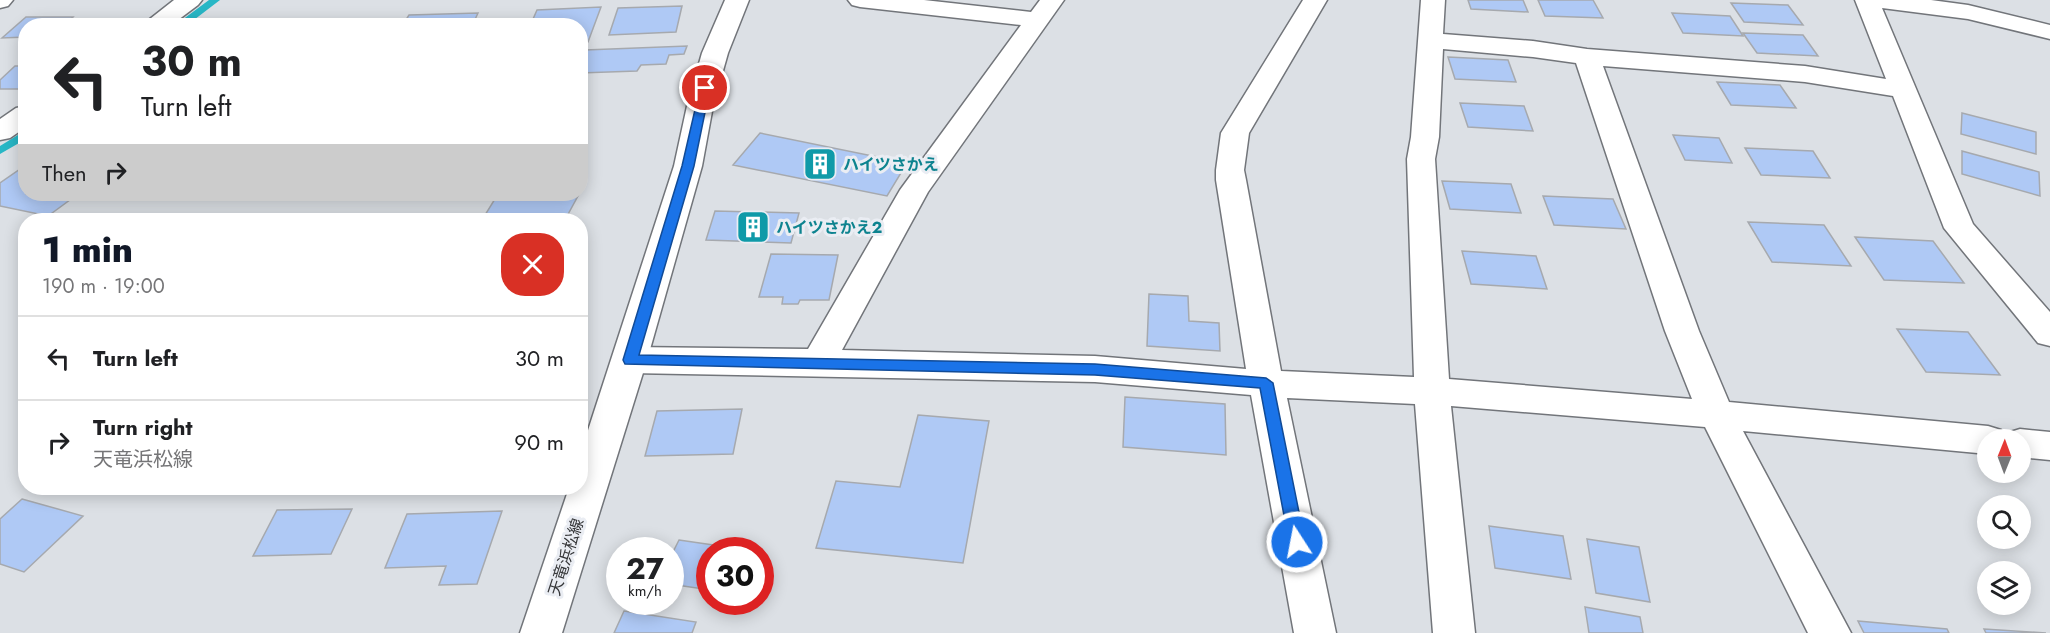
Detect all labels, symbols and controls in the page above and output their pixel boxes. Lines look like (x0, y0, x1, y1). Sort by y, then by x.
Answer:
text: 30 m (141, 31, 242, 92)
icon: left (42, 42, 120, 120)
pin (679, 62, 730, 113)
icon: arrive (688, 71, 721, 104)
text: Turn left (141, 87, 231, 126)
building icon: ハイツさかえ (802, 146, 838, 182)
place label: ハイツさかえ (843, 153, 939, 176)
icon: right (99, 156, 132, 189)
text: Then (42, 157, 87, 189)
building icon: ハイツさかえ２ (735, 209, 771, 245)
place label: ハイツさかえ２ (776, 216, 882, 239)
text: 1 min (42, 223, 133, 275)
button: close (501, 233, 564, 296)
text: 190 m · 19:00 (42, 272, 165, 301)
icon: left (42, 342, 75, 375)
text: Turn left (93, 342, 178, 374)
text: 30 m (515, 342, 564, 374)
text: Turn right (93, 411, 193, 443)
icon: right (42, 426, 75, 459)
text: 90 m (514, 426, 564, 458)
north arrow (1977, 429, 2031, 483)
map controls (1977, 429, 2031, 615)
text: 天竜浜松線 (93, 445, 193, 474)
button: search (1977, 495, 2031, 549)
position arrow (1265, 510, 1329, 574)
street label: 天竜浜松線 (543, 515, 589, 599)
speed limit sign: 30 (696, 537, 774, 615)
text: 27 (626, 547, 664, 590)
button: layers (1977, 561, 2031, 615)
text: km/h (628, 580, 662, 602)

